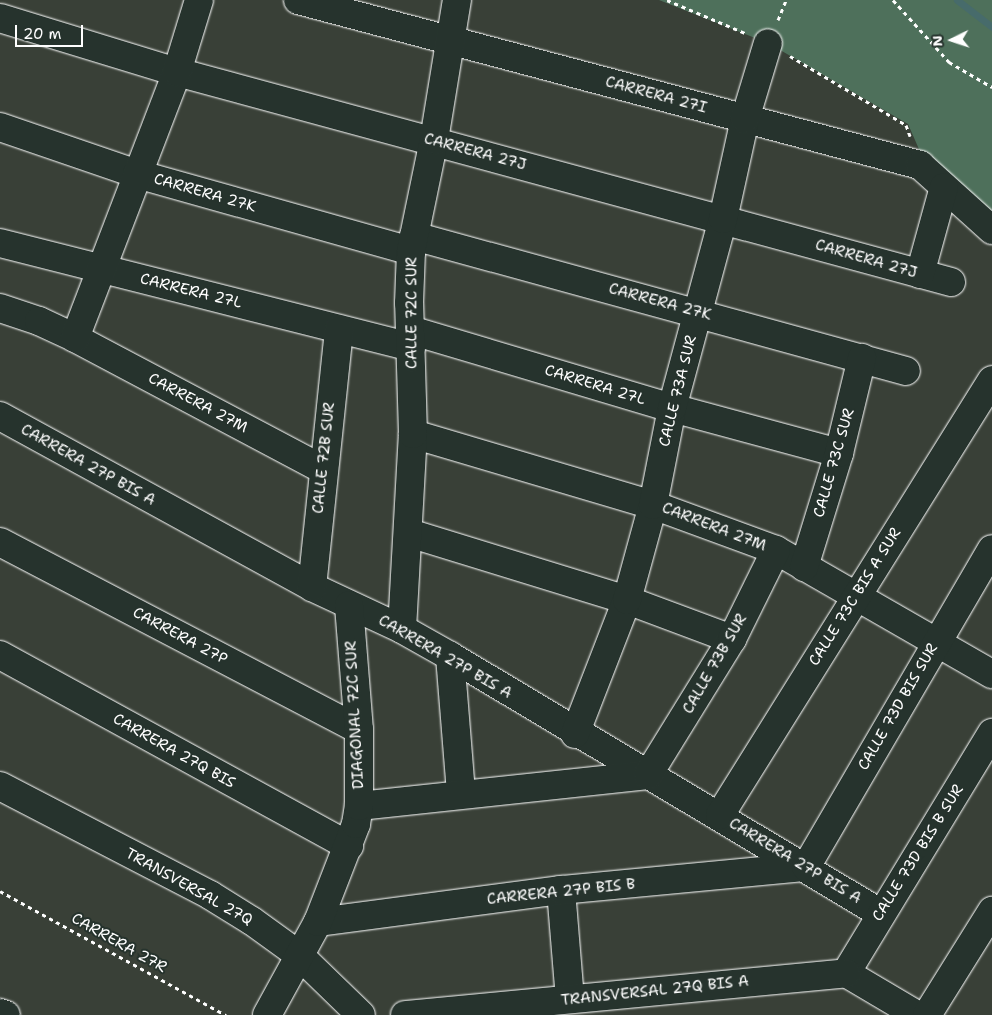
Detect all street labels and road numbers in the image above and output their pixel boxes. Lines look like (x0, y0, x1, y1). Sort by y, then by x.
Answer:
street label: CARRERA 27I (603, 73, 709, 117)
street label: CARRERA 27J (422, 130, 528, 174)
street label: CARRERA 27K (152, 170, 258, 216)
street label: CARRERA 27J (813, 236, 919, 282)
street label: CALLE 72C SUR (403, 257, 421, 369)
street label: CARRERA 27L (138, 270, 244, 312)
street label: CARRERA 27K (607, 280, 713, 324)
street label: CALLE 73A SUR (655, 333, 701, 449)
street label: CARRERA 27L (543, 361, 647, 409)
street label: CARRERA 27M (145, 369, 251, 437)
street label: CALLE 72B SUR (309, 401, 339, 515)
street label: CALLE 73C SUR (810, 406, 858, 520)
street label: CARRERA 27P BIS A (18, 421, 158, 509)
street label: CARRERA 27M (659, 499, 769, 555)
street label: CALLE 73C BIS A SUR (805, 525, 905, 669)
street label: CARRERA 27P (130, 603, 230, 669)
street label: CARRERA 27P BIS A (375, 611, 515, 703)
street label: CALLE 73B SUR (679, 611, 751, 717)
street label: DIAGONAL 72C SUR (342, 640, 368, 790)
street label: CALLE 73D BIS SUR (854, 640, 942, 774)
street label: CARRERA 27Q BIS (110, 710, 238, 792)
street label: CALLE 73D BIS B SUR (869, 781, 967, 925)
street label: CARRERA 27P BIS A (726, 814, 864, 908)
street label: TRANSVERSAL 27Q (122, 845, 256, 929)
street label: CARRERA 27P BIS B (486, 875, 636, 909)
street label: CARRERA 27R (68, 909, 170, 977)
street label: TRANSVERSAL 27Q BIS A (560, 972, 750, 1010)

